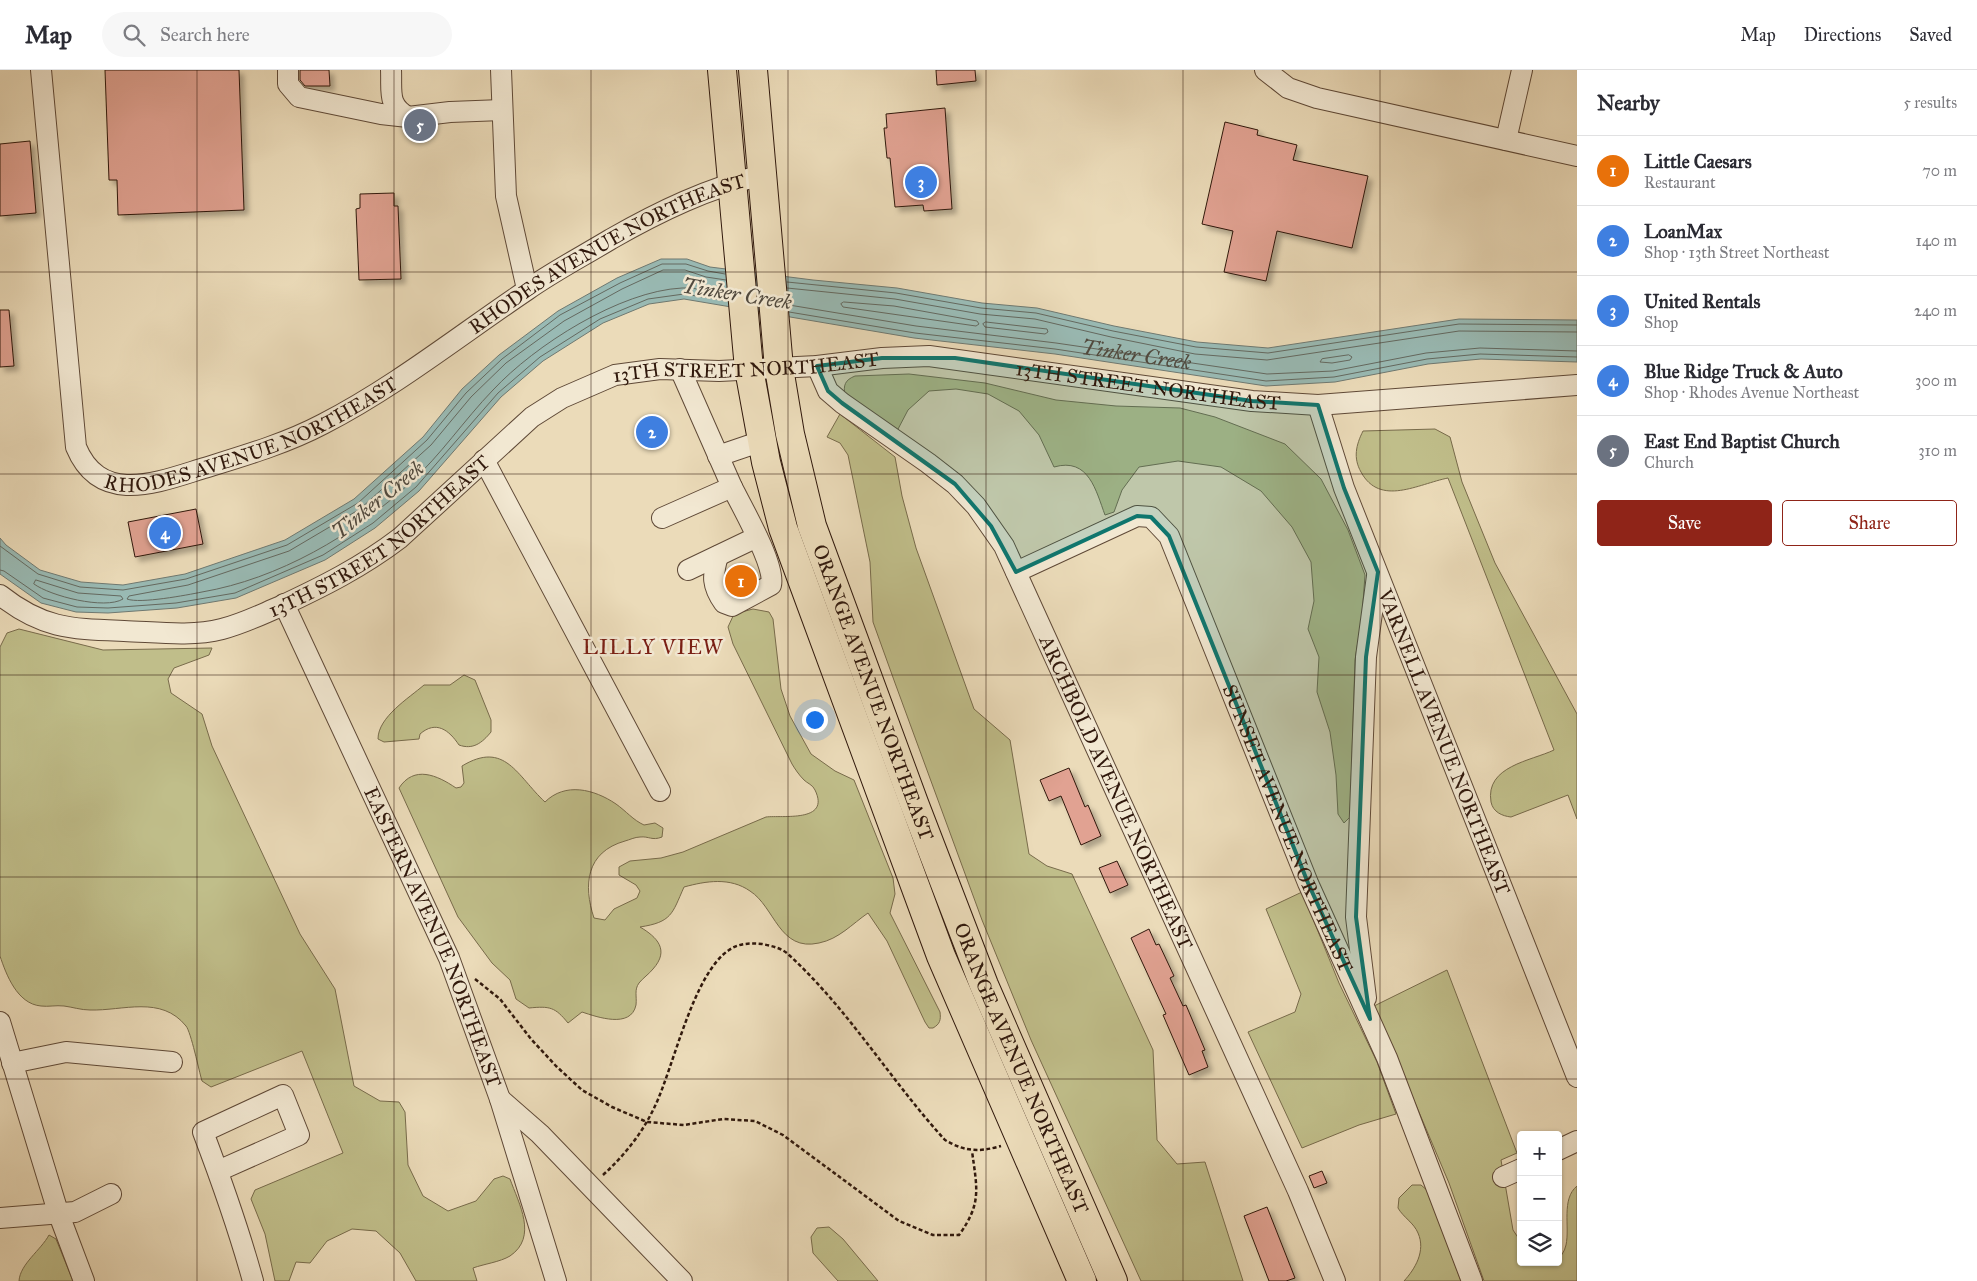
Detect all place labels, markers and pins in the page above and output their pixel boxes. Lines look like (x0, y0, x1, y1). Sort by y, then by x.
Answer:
pin: 5 (404, 106, 436, 144)
pin: 3 (905, 163, 937, 201)
pin: 2 (636, 413, 668, 451)
pin: 4 (149, 514, 181, 552)
pin: 1 (725, 562, 757, 600)

